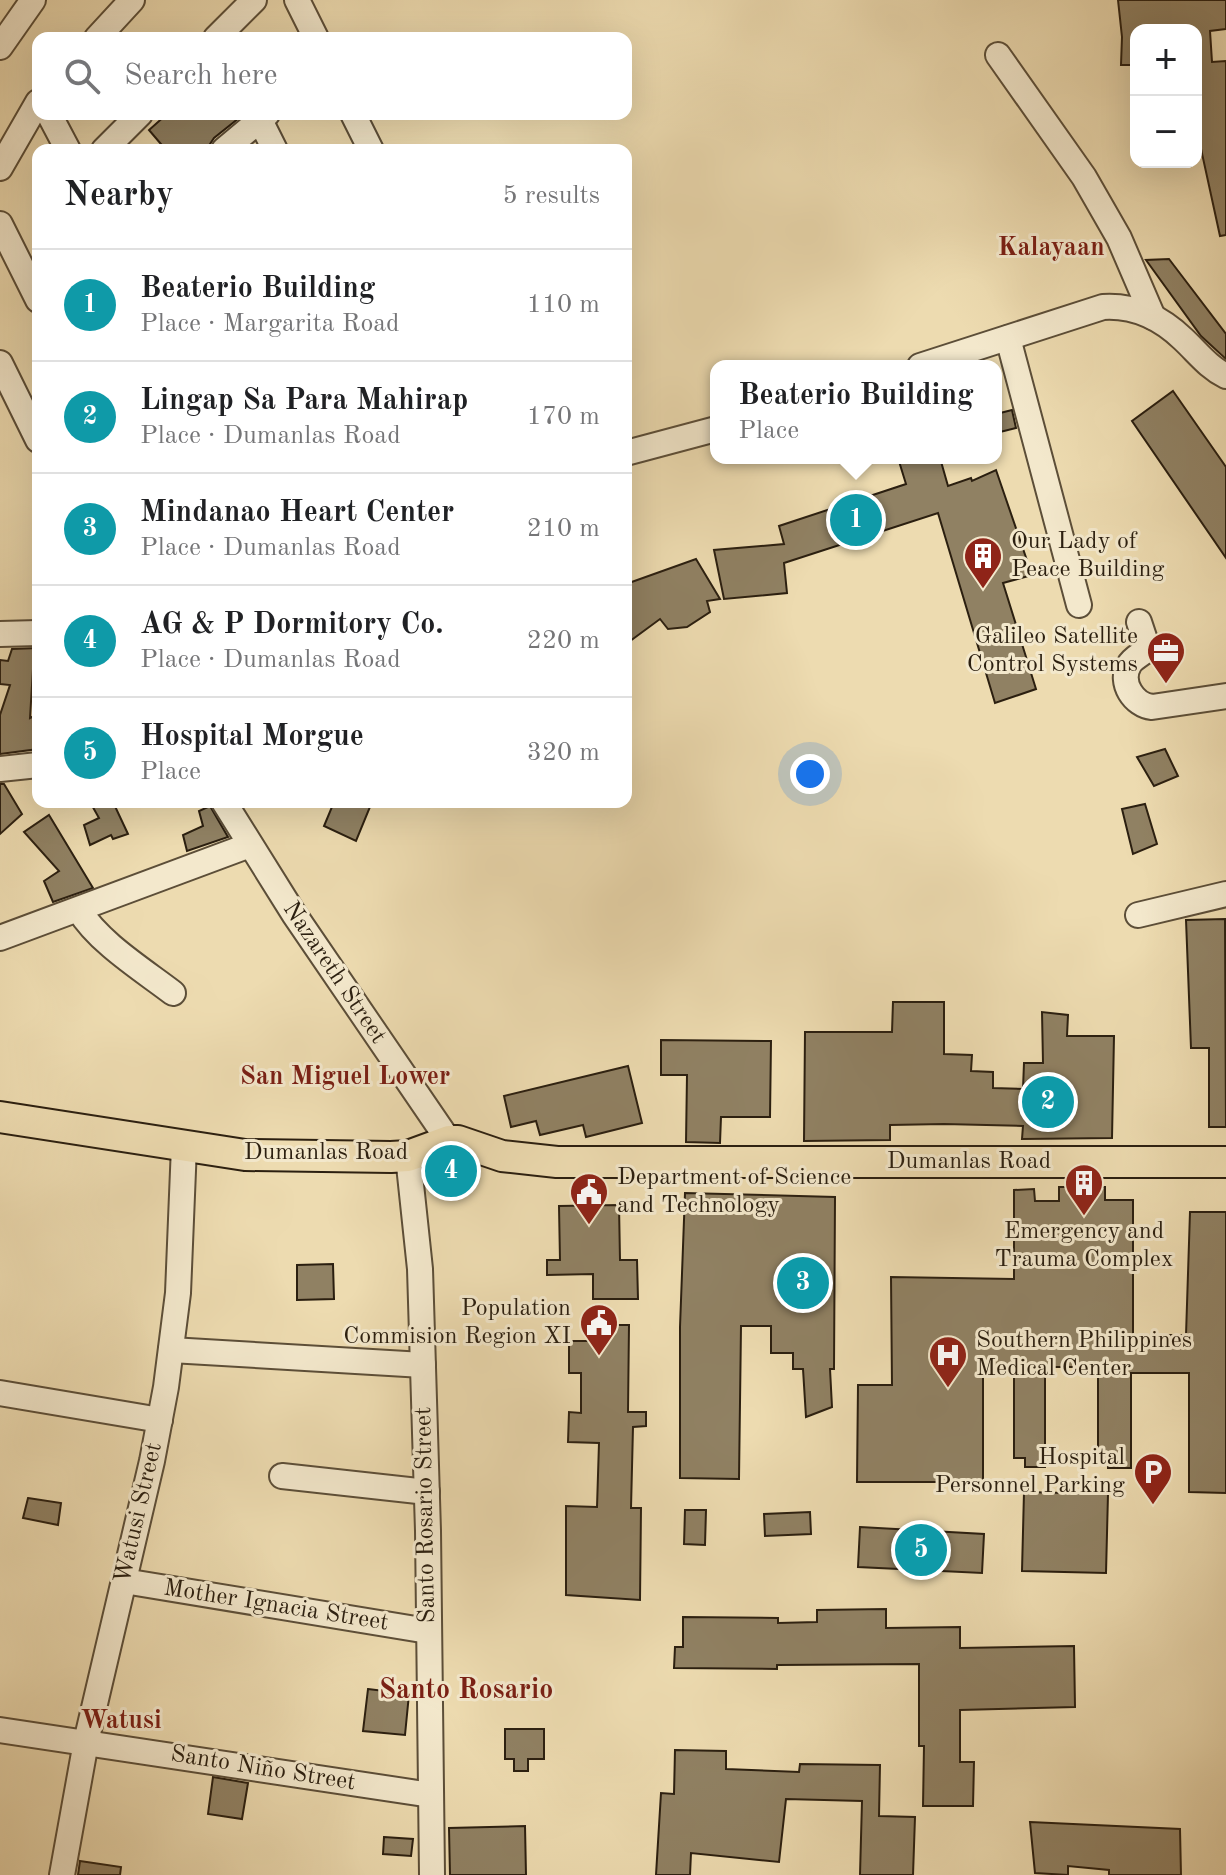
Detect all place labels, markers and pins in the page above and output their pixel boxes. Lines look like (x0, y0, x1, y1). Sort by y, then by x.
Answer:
pin: 1 (830, 490, 882, 550)
place label: Our Lady of Peace Building (1011, 530, 1164, 582)
building icon: Our Lady of Peace Building (962, 535, 1004, 590)
place label: Galileo Satellite Control Systems (967, 625, 1138, 677)
office icon: Galileo Satellite Control Systems (1145, 630, 1187, 685)
pin: 2 (1022, 1072, 1074, 1132)
pin: 4 (425, 1141, 477, 1201)
building icon: Emergency and Trauma Complex (1063, 1162, 1105, 1217)
place label: Department of Science and Technology (617, 1166, 851, 1218)
public building icon: Department of Science and Technology (568, 1171, 610, 1226)
place label: Emergency and Trauma Complex (995, 1220, 1173, 1272)
pin: 3 (777, 1253, 829, 1313)
place label: Population Commision Region XI (343, 1297, 571, 1349)
public building icon: Population Commision Region XI (578, 1302, 620, 1357)
place label: Southern Philippines Medical Center (976, 1329, 1192, 1381)
hospital icon: Southern Philippines Medical Center (927, 1334, 969, 1389)
place label: Hospital Personnel Parking (935, 1446, 1125, 1498)
parking icon: Hospital Personnel Parking (1132, 1451, 1174, 1506)
pin: 5 (895, 1520, 947, 1580)

